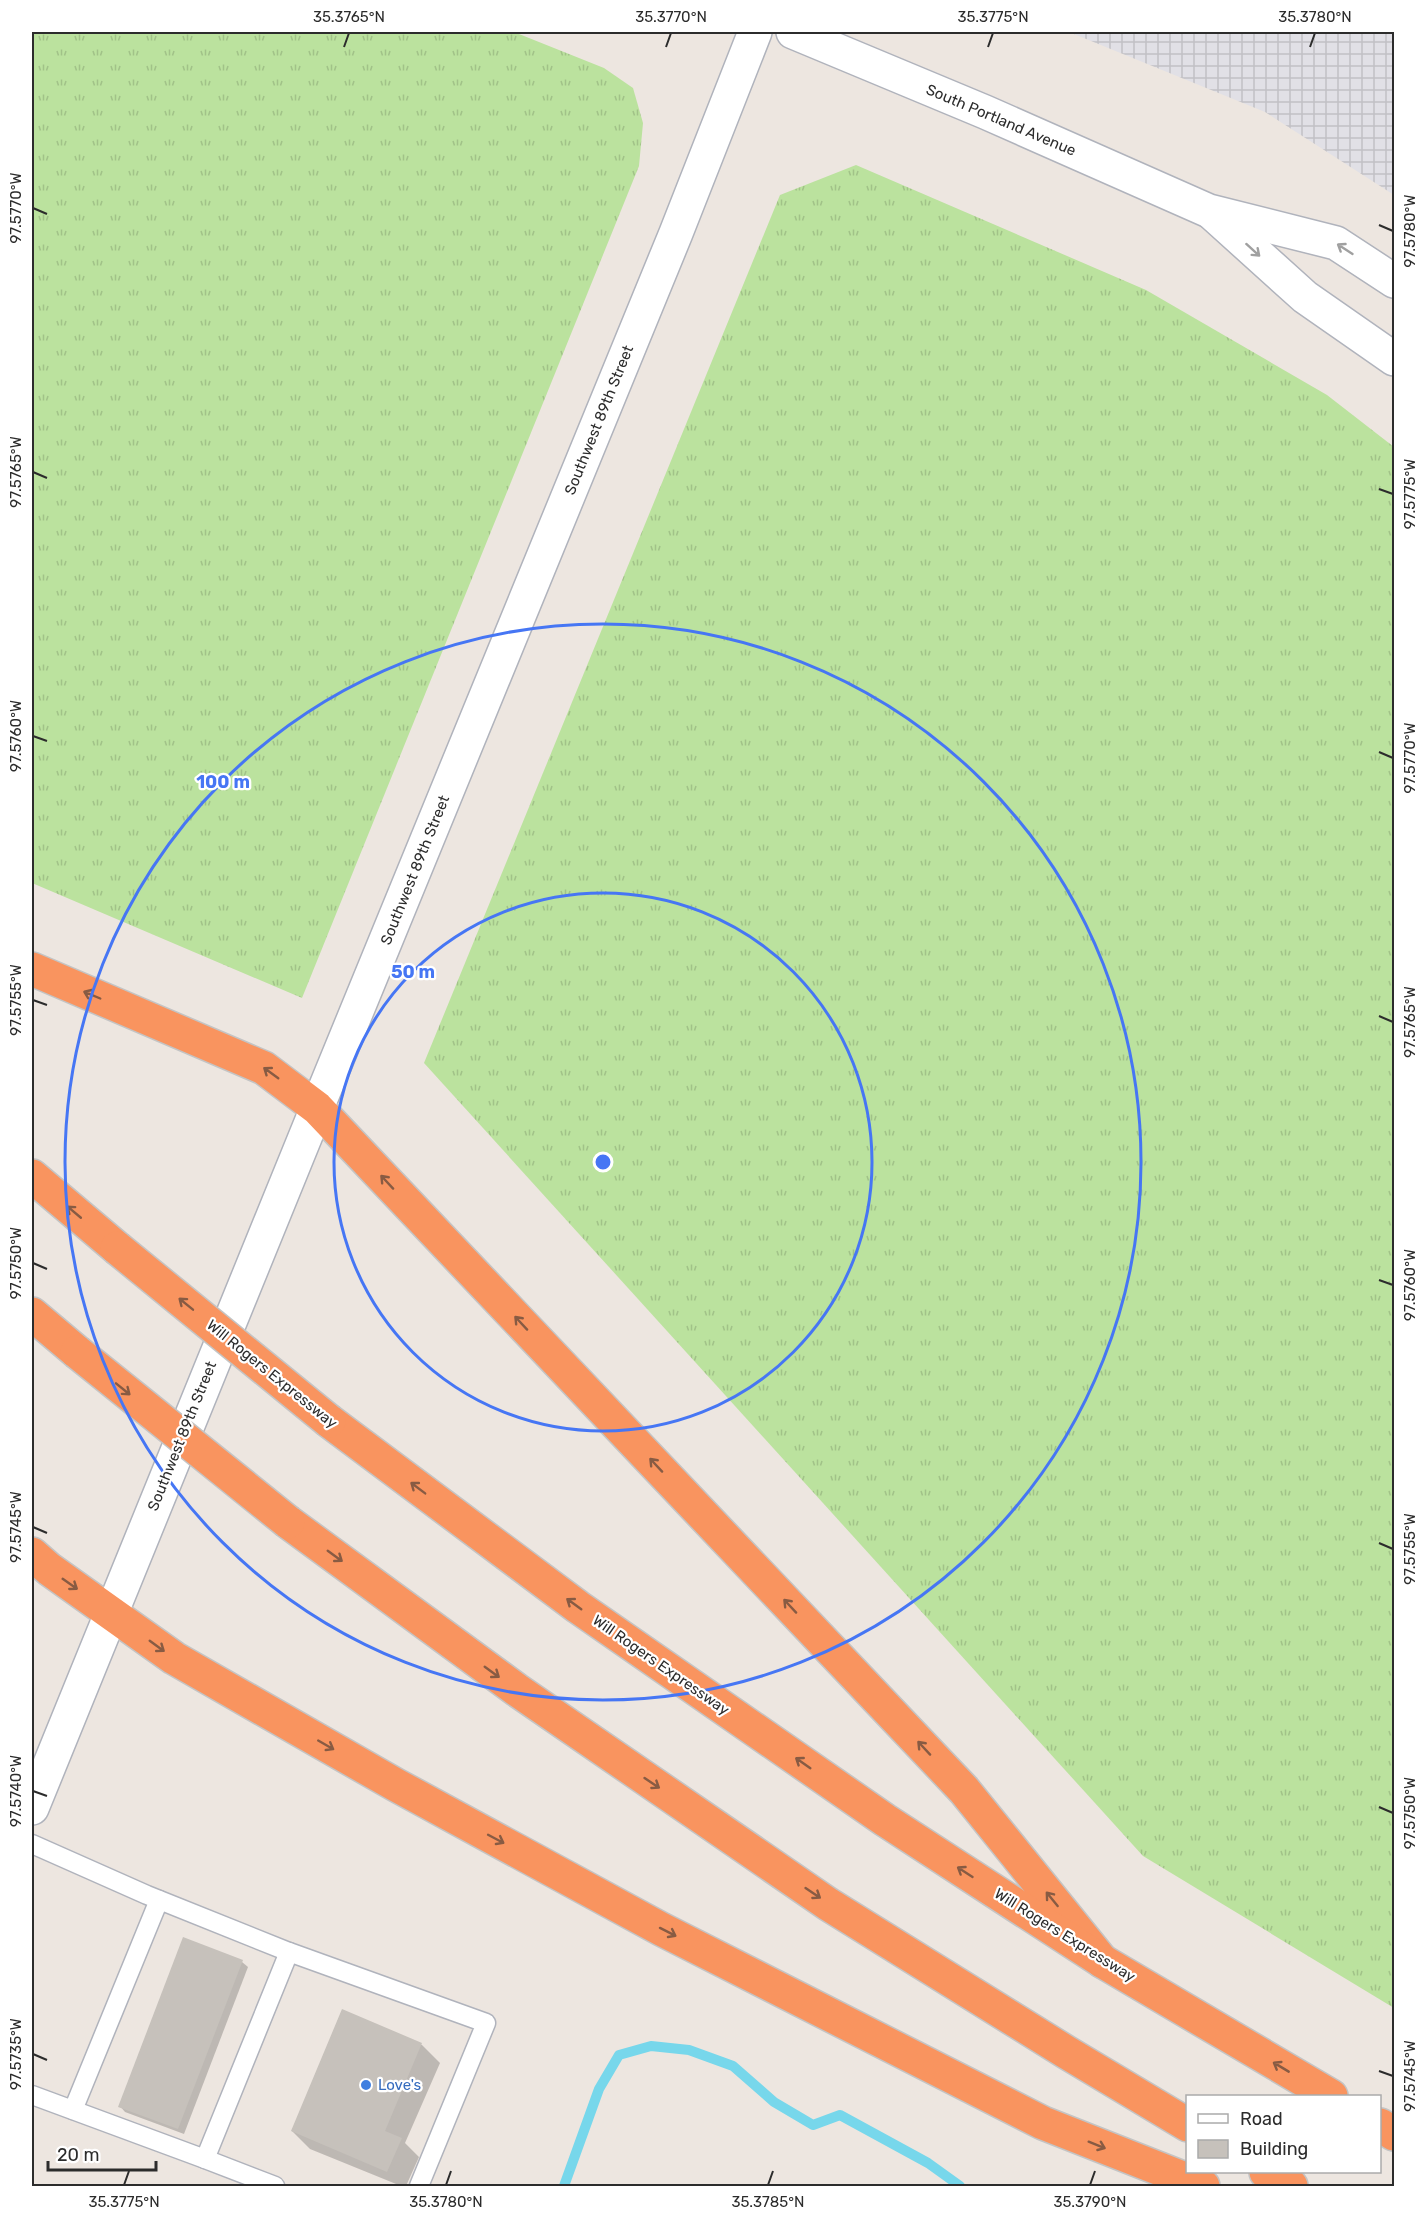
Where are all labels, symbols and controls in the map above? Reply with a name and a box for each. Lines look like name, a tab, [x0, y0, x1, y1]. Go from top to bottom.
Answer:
text: 35.3765°N	[313, 8, 385, 26]
text: 35.3770°N	[635, 8, 707, 26]
text: 35.3775°N	[957, 8, 1029, 26]
text: 35.3780°N	[1278, 8, 1352, 26]
street label: South Portland Avenue	[923, 80, 1079, 160]
text: 97.5770°W	[7, 172, 25, 244]
text: 97.5780°W	[1401, 195, 1419, 267]
one-way arrow	[1245, 243, 1260, 257]
one-way arrow	[1337, 243, 1354, 256]
street label: Southwest 89th Street	[561, 342, 637, 497]
text: 97.5765°W	[7, 436, 25, 508]
text: 97.5775°W	[1401, 459, 1419, 529]
text: 97.5760°W	[7, 700, 25, 772]
text: 97.5770°W	[1401, 722, 1419, 794]
text: 100 m	[196, 771, 250, 793]
street label: Southwest 89th Street	[377, 792, 453, 947]
text: 50 m	[391, 961, 435, 983]
text: 97.5755°W	[7, 964, 25, 1036]
text: 97.5765°W	[1401, 986, 1419, 1058]
one-way arrow	[84, 989, 102, 1000]
one-way arrow	[263, 1067, 279, 1079]
centre of rings	[593, 1152, 613, 1172]
one-way arrow	[380, 1174, 394, 1189]
one-way arrow	[67, 1205, 82, 1219]
text: 97.5750°W	[7, 1227, 25, 1299]
text: 97.5760°W	[1401, 1249, 1419, 1321]
one-way arrow	[178, 1298, 194, 1311]
street label: Will Rogers Expressway	[203, 1316, 341, 1432]
one-way arrow	[514, 1316, 529, 1331]
street label: Southwest 89th Street	[144, 1358, 220, 1513]
one-way arrow	[115, 1382, 130, 1396]
one-way arrow	[648, 1457, 663, 1472]
one-way arrow	[410, 1481, 426, 1494]
text: 97.5745°W	[7, 1491, 25, 1563]
text: 97.5755°W	[1401, 1513, 1419, 1585]
one-way arrow	[326, 1550, 342, 1563]
one-way arrow	[61, 1578, 78, 1590]
one-way arrow	[566, 1598, 582, 1611]
one-way arrow	[782, 1599, 797, 1614]
street label: Will Rogers Expressway	[589, 1611, 733, 1719]
one-way arrow	[149, 1640, 165, 1653]
one-way arrow	[483, 1666, 499, 1678]
one-way arrow	[317, 1739, 334, 1751]
one-way arrow	[916, 1740, 931, 1755]
text: 97.5740°W	[7, 1755, 25, 1827]
one-way arrow	[796, 1757, 812, 1769]
one-way arrow	[643, 1777, 660, 1789]
text: 97.5750°W	[1401, 1777, 1419, 1849]
one-way arrow	[487, 1834, 505, 1845]
one-way arrow	[957, 1866, 974, 1878]
street label: Will Rogers Expressway	[991, 1884, 1139, 1986]
one-way arrow	[804, 1887, 820, 1899]
one-way arrow	[1046, 1891, 1059, 1907]
one-way arrow	[659, 1926, 676, 1938]
text: 97.5735°W	[7, 2018, 25, 2090]
text: 97.5745°W	[1401, 2040, 1419, 2112]
one-way arrow	[1273, 2060, 1290, 2072]
place label: Love's	[378, 2076, 422, 2094]
marker: Love's	[359, 2078, 373, 2092]
legend	[1186, 2095, 1381, 2173]
text: Road	[1240, 2108, 1283, 2130]
scale bar	[48, 2134, 156, 2172]
text: Building	[1240, 2138, 1308, 2160]
one-way arrow	[1087, 2140, 1106, 2151]
text: 20 m	[57, 2144, 99, 2166]
text: 35.3775°N	[88, 2193, 160, 2211]
text: 35.3780°N	[409, 2193, 483, 2211]
text: 35.3785°N	[732, 2193, 804, 2211]
text: 35.3790°N	[1054, 2193, 1126, 2211]

